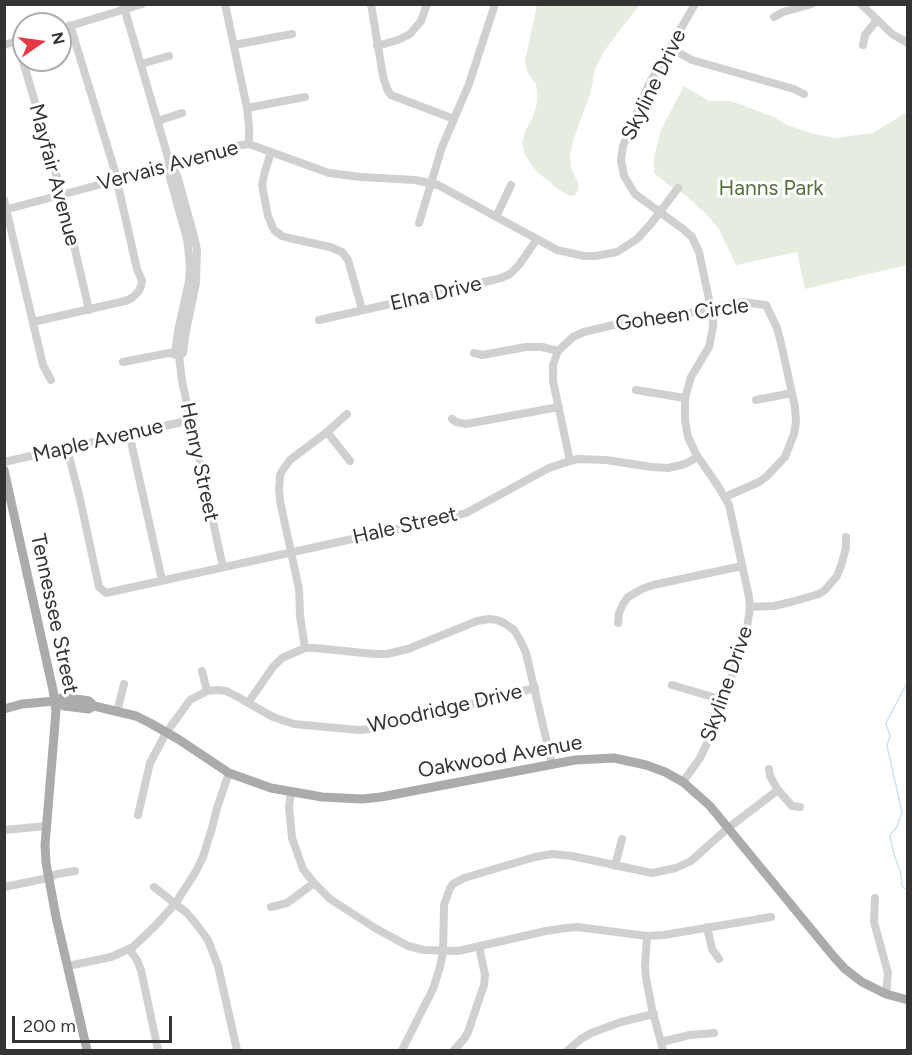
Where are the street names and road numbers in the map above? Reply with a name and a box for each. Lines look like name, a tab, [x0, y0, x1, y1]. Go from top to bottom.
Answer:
street label: Skyline Drive	[616, 25, 692, 145]
street label: Mayfair Avenue	[23, 101, 85, 249]
street label: Vervais Avenue	[95, 135, 241, 197]
street label: Elna Drive	[388, 271, 484, 317]
street label: Goheen Circle	[614, 293, 750, 337]
street label: Henry Street	[174, 400, 224, 524]
street label: Maple Avenue	[30, 414, 166, 468]
street label: Hale Street	[350, 502, 460, 550]
street label: Tennessee Street	[25, 532, 83, 696]
street label: Skyline Drive	[695, 623, 759, 745]
street label: Woodridge Drive	[365, 679, 525, 739]
street label: Oakwood Avenue	[416, 730, 584, 784]

